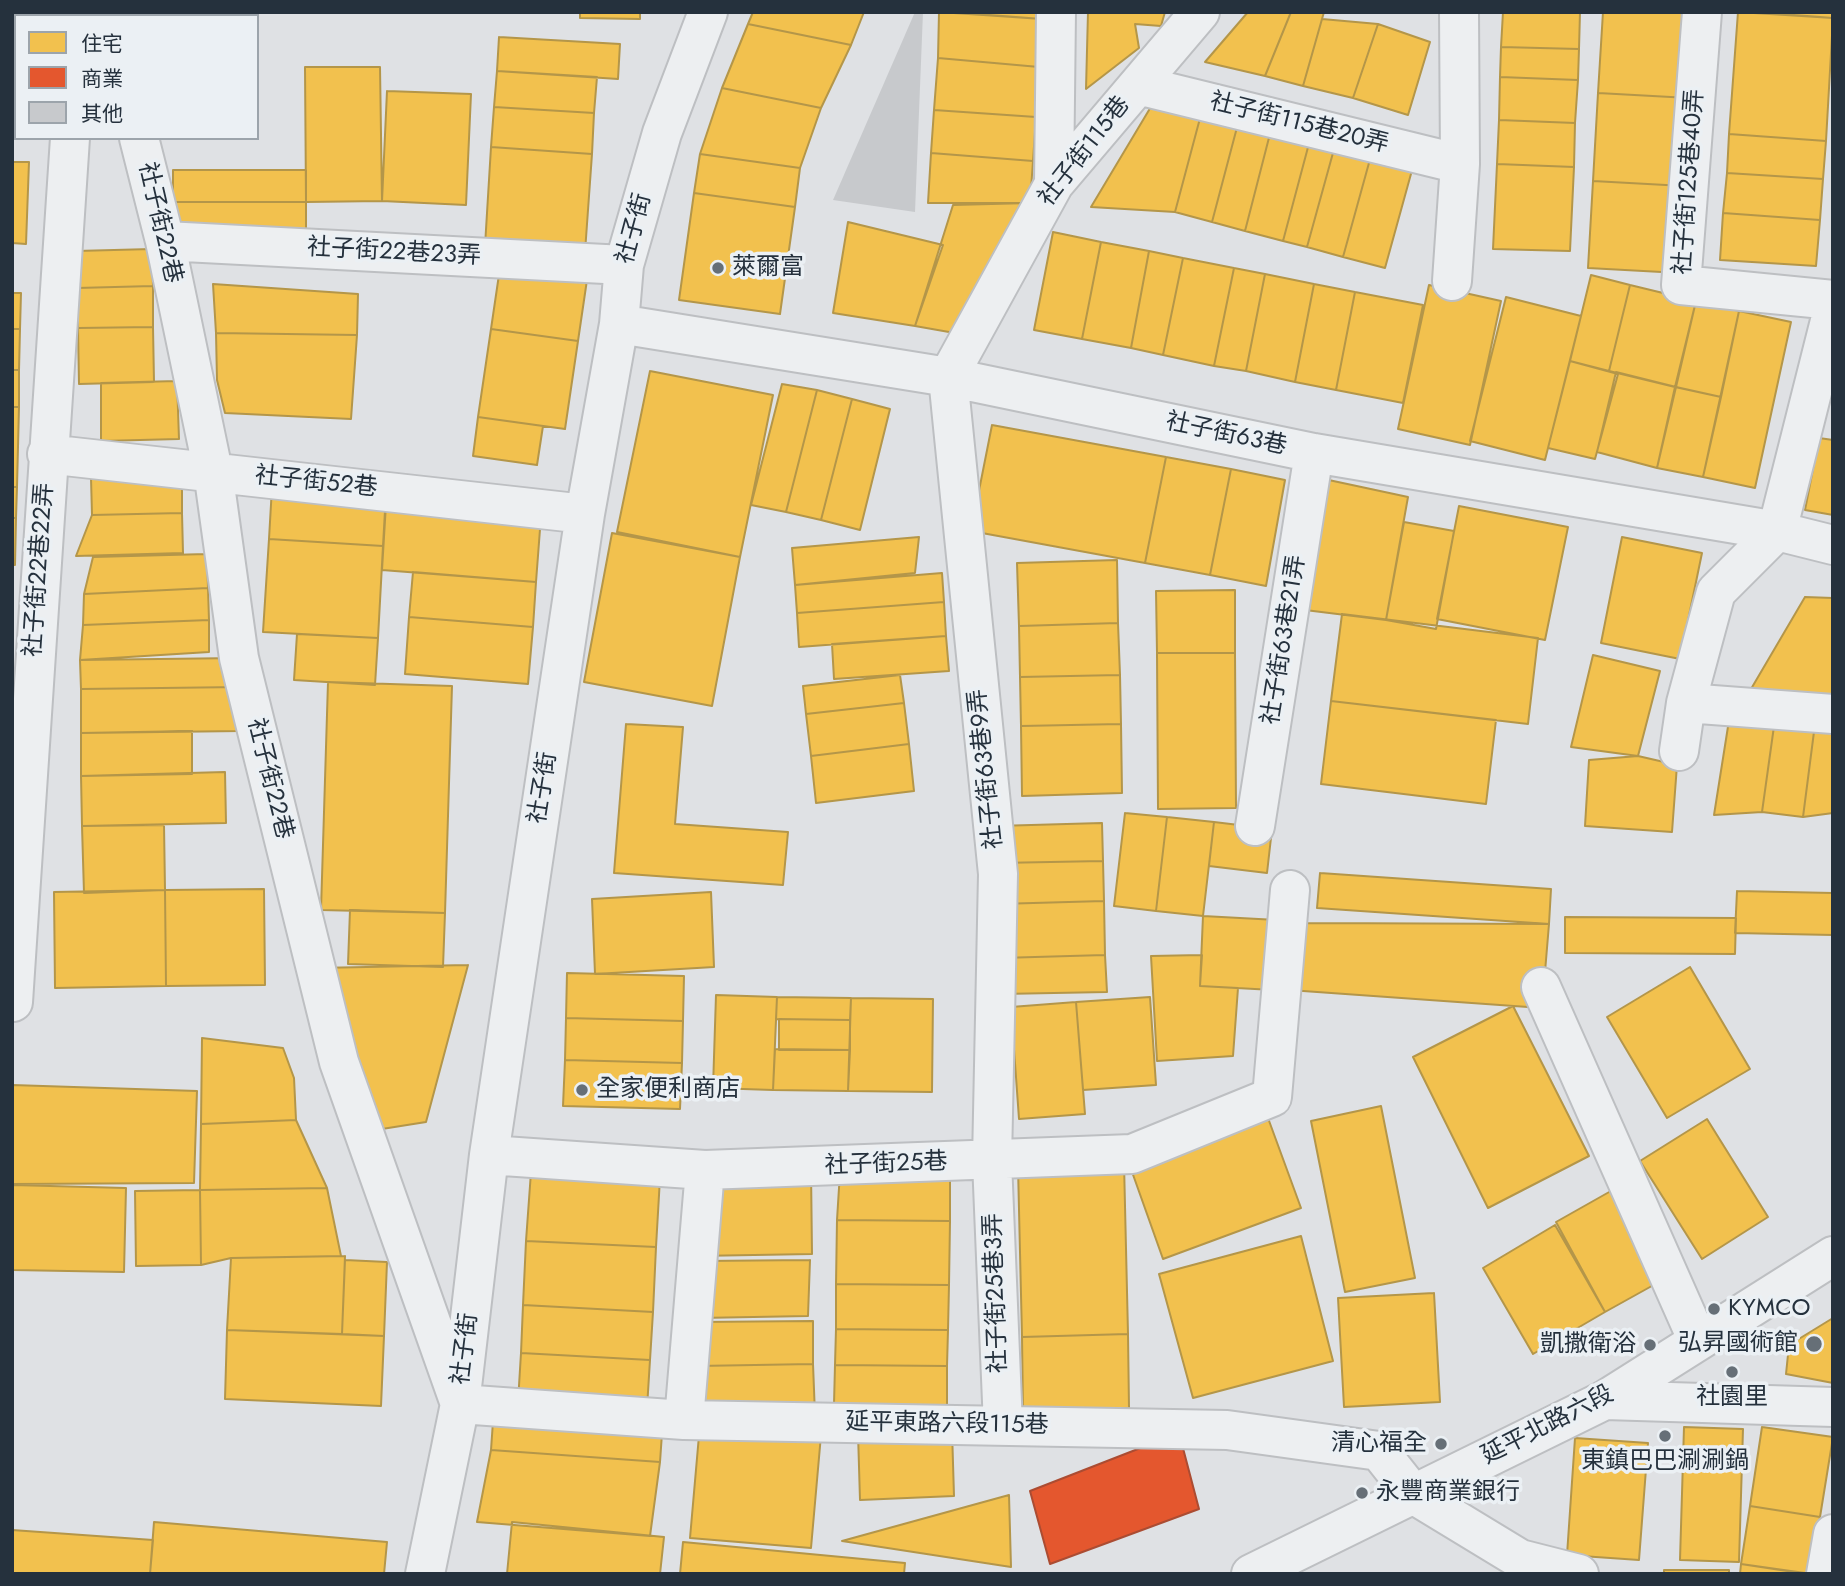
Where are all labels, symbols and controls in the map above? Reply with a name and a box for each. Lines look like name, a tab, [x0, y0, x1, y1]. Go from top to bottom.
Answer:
legend	[14, 14, 259, 140]
text: 住宅	[81, 29, 123, 59]
text: 商業	[81, 64, 123, 94]
street label: 社子街115巷20弄	[1207, 88, 1391, 160]
street label: 社子街125巷40弄	[1669, 88, 1711, 276]
street label: 社子街115巷	[1033, 91, 1137, 213]
text: 其他	[81, 99, 123, 129]
street label: 社子街22巷	[131, 160, 187, 286]
street label: 社子街	[612, 190, 658, 268]
street label: 社子街22巷23弄	[306, 234, 482, 272]
place label: 萊爾富	[732, 254, 804, 282]
marker: 萊爾富	[710, 260, 726, 276]
street label: 社子街63巷	[1163, 408, 1289, 462]
street label: 社子街52巷	[253, 462, 379, 504]
street label: 社子街22巷22弄	[20, 482, 60, 658]
street label: 社子街63巷21弄	[1257, 553, 1313, 727]
street label: 社子街63巷9弄	[964, 688, 1010, 850]
street label: 社子街22巷	[240, 716, 298, 842]
street label: 社子街	[524, 750, 564, 826]
place label: 全家便利商店	[596, 1076, 740, 1104]
marker: 全家便利商店	[574, 1082, 590, 1098]
street label: 社子街25巷	[824, 1148, 948, 1182]
street label: 社子街25巷3弄	[980, 1212, 1014, 1374]
place label: KYMCO	[1728, 1295, 1811, 1323]
marker: KYMCO	[1706, 1301, 1722, 1317]
street label: 社子街	[447, 1312, 485, 1386]
place label: 弘昇國術館	[1678, 1330, 1798, 1358]
place label: 凱撒衛浴	[1540, 1331, 1636, 1359]
marker: 弘昇國術館	[1804, 1334, 1824, 1354]
marker: 凱撒衛浴	[1642, 1337, 1658, 1353]
marker: 社園里	[1724, 1364, 1740, 1380]
street label: 延平北路六段	[1477, 1380, 1619, 1472]
place label: 社園里	[1696, 1384, 1768, 1412]
street label: 延平東路六段115巷	[845, 1409, 1049, 1441]
marker: 東鎮巴巴涮涮鍋	[1657, 1428, 1673, 1444]
place label: 清心福全	[1331, 1430, 1427, 1458]
marker: 清心福全	[1433, 1436, 1449, 1452]
place label: 東鎮巴巴涮涮鍋	[1581, 1448, 1749, 1476]
place label: 永豐商業銀行	[1376, 1479, 1520, 1507]
marker: 永豐商業銀行	[1354, 1485, 1370, 1501]

